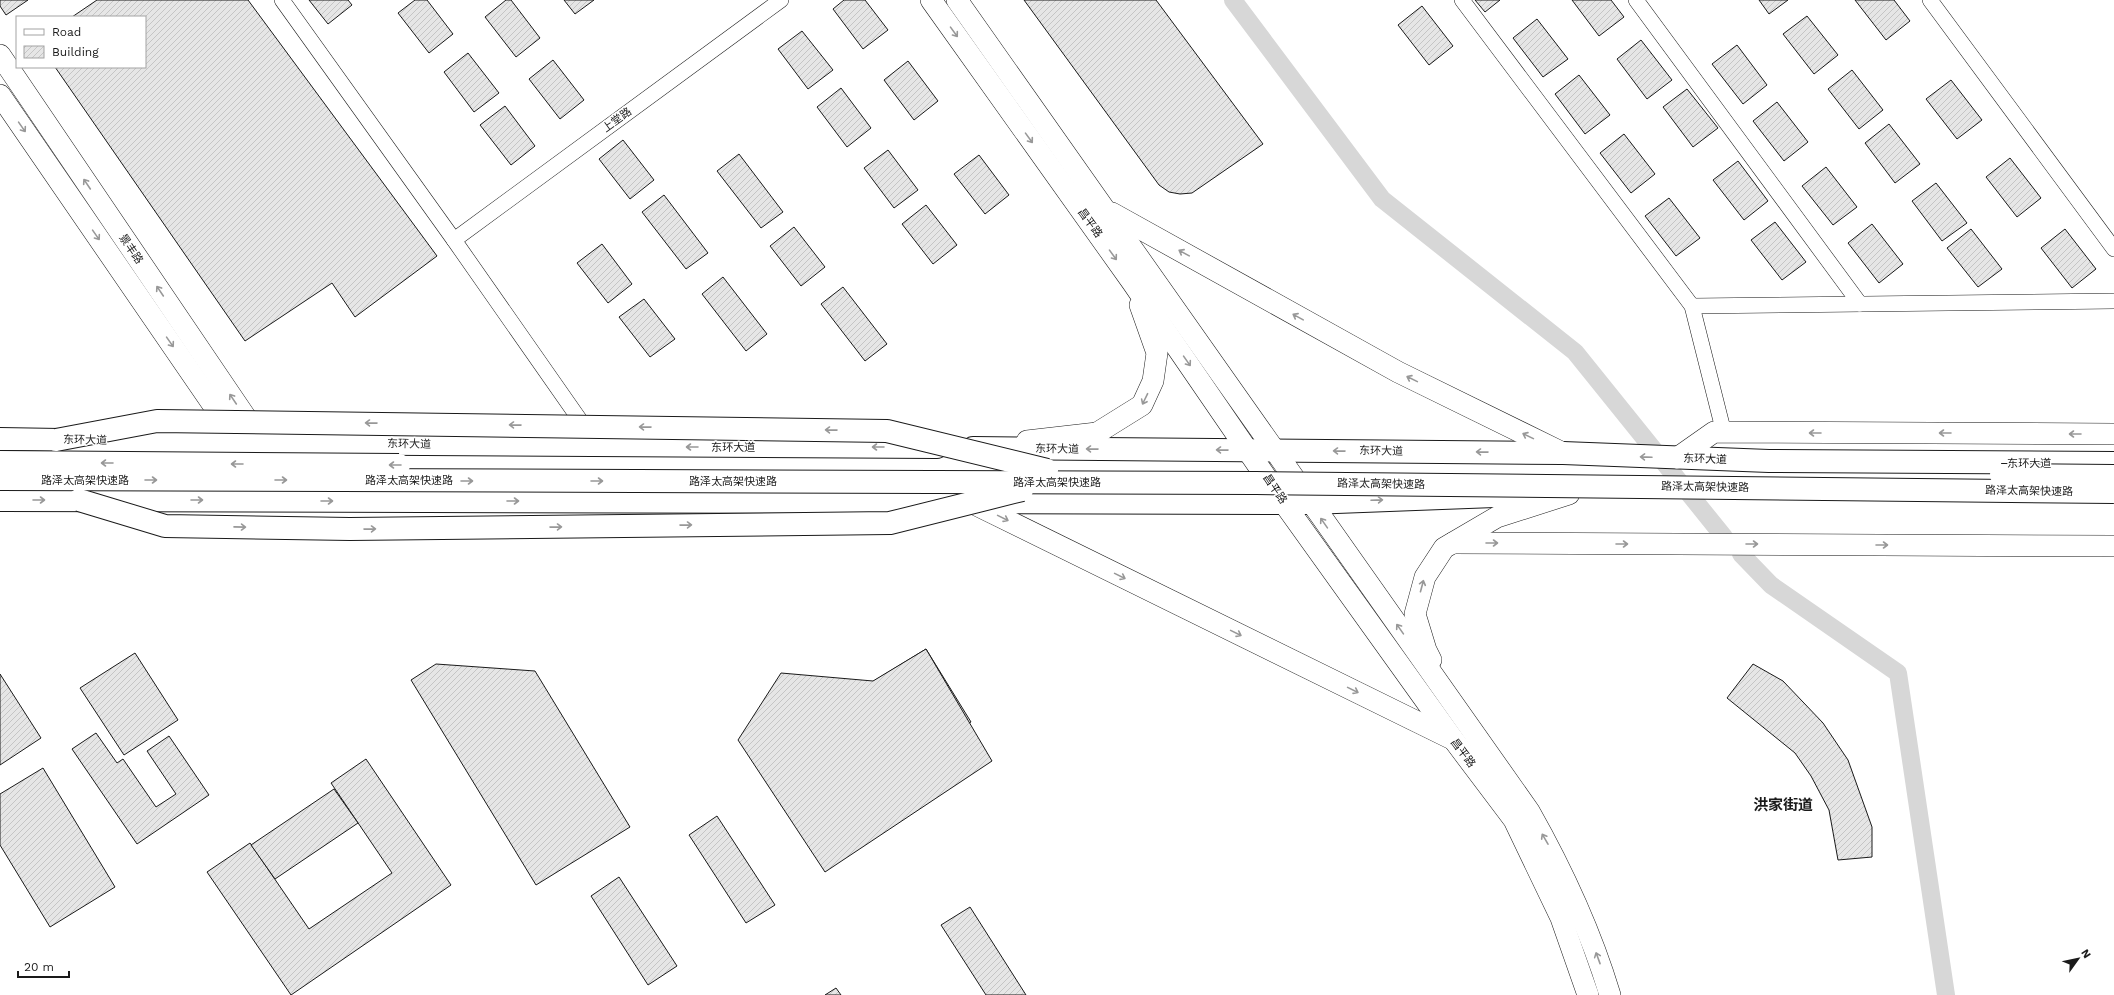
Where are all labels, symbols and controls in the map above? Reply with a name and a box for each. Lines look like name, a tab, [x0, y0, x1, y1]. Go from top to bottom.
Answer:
legend	[16, 16, 146, 68]
text: Road	[52, 25, 81, 39]
one-way arrow	[950, 26, 958, 37]
text: Building	[52, 45, 99, 59]
street label: 上堂路	[600, 105, 634, 135]
one-way arrow	[18, 122, 26, 133]
one-way arrow	[1025, 132, 1033, 143]
one-way arrow	[83, 178, 91, 189]
street label: 昌平路	[1075, 206, 1105, 240]
one-way arrow	[92, 229, 100, 240]
street label: 景丰路	[116, 232, 146, 266]
one-way arrow	[1109, 249, 1117, 260]
one-way arrow	[1178, 249, 1190, 256]
one-way arrow	[156, 286, 164, 297]
one-way arrow	[1292, 312, 1304, 320]
one-way arrow	[166, 336, 174, 347]
one-way arrow	[1183, 356, 1191, 367]
one-way arrow	[1406, 375, 1418, 382]
one-way arrow	[1141, 392, 1148, 404]
one-way arrow	[229, 394, 237, 405]
one-way arrow	[365, 419, 378, 427]
one-way arrow	[509, 421, 522, 429]
one-way arrow	[639, 423, 652, 431]
one-way arrow	[825, 426, 838, 434]
one-way arrow	[1809, 429, 1822, 437]
one-way arrow	[1939, 429, 1952, 437]
one-way arrow	[2069, 430, 2082, 438]
one-way arrow	[1523, 432, 1535, 439]
street label: 东环大道	[63, 433, 107, 447]
street label: 东环大道	[387, 437, 431, 451]
street label: 东环大道	[711, 441, 755, 454]
street label: 东环大道	[1035, 442, 1079, 456]
one-way arrow	[686, 443, 699, 451]
one-way arrow	[872, 443, 885, 451]
street label: 东环大道	[1359, 444, 1403, 458]
one-way arrow	[1086, 445, 1099, 453]
one-way arrow	[1216, 446, 1229, 454]
one-way arrow	[1333, 447, 1346, 455]
one-way arrow	[1476, 449, 1489, 456]
street label: 东环大道	[1683, 452, 1727, 466]
one-way arrow	[1640, 453, 1653, 460]
street label: 东环大道	[2007, 457, 2051, 470]
one-way arrow	[101, 459, 114, 467]
one-way arrow	[231, 460, 244, 468]
one-way arrow	[389, 461, 402, 469]
street label: 昌平路	[1260, 472, 1290, 506]
street label: 路泽太高架快速路	[41, 474, 129, 487]
street label: 路泽太高架快速路	[365, 474, 453, 487]
street label: 路泽太高架快速路	[689, 475, 777, 488]
one-way arrow	[144, 476, 157, 484]
one-way arrow	[274, 476, 287, 484]
street label: 路泽太高架快速路	[1013, 476, 1101, 489]
one-way arrow	[460, 477, 473, 485]
one-way arrow	[590, 477, 603, 485]
street label: 路泽太高架快速路	[1337, 477, 1425, 491]
street label: 路泽太高架快速路	[1661, 480, 1749, 494]
street label: 路泽太高架快速路	[1985, 484, 2073, 498]
one-way arrow	[32, 496, 45, 504]
one-way arrow	[190, 496, 203, 504]
one-way arrow	[320, 497, 333, 505]
one-way arrow	[506, 497, 519, 505]
one-way arrow	[1370, 497, 1383, 504]
one-way arrow	[997, 515, 1009, 523]
one-way arrow	[1320, 518, 1328, 529]
one-way arrow	[679, 521, 692, 529]
one-way arrow	[233, 523, 246, 531]
one-way arrow	[549, 523, 562, 531]
one-way arrow	[363, 525, 376, 533]
one-way arrow	[1485, 539, 1498, 547]
one-way arrow	[1615, 540, 1628, 548]
one-way arrow	[1745, 540, 1758, 548]
one-way arrow	[1875, 541, 1888, 549]
one-way arrow	[1113, 573, 1125, 580]
one-way arrow	[1419, 579, 1426, 592]
one-way arrow	[1396, 624, 1404, 635]
one-way arrow	[1230, 630, 1242, 637]
one-way arrow	[1347, 687, 1359, 694]
street label: 昌平路	[1448, 736, 1478, 770]
district label: 洪家街道	[1753, 796, 1813, 814]
one-way arrow	[1541, 833, 1549, 845]
north arrow	[2058, 939, 2098, 979]
text: N	[2078, 947, 2094, 961]
one-way arrow	[1594, 951, 1601, 964]
scale bar	[18, 953, 69, 979]
text: 20 m	[24, 960, 54, 974]

